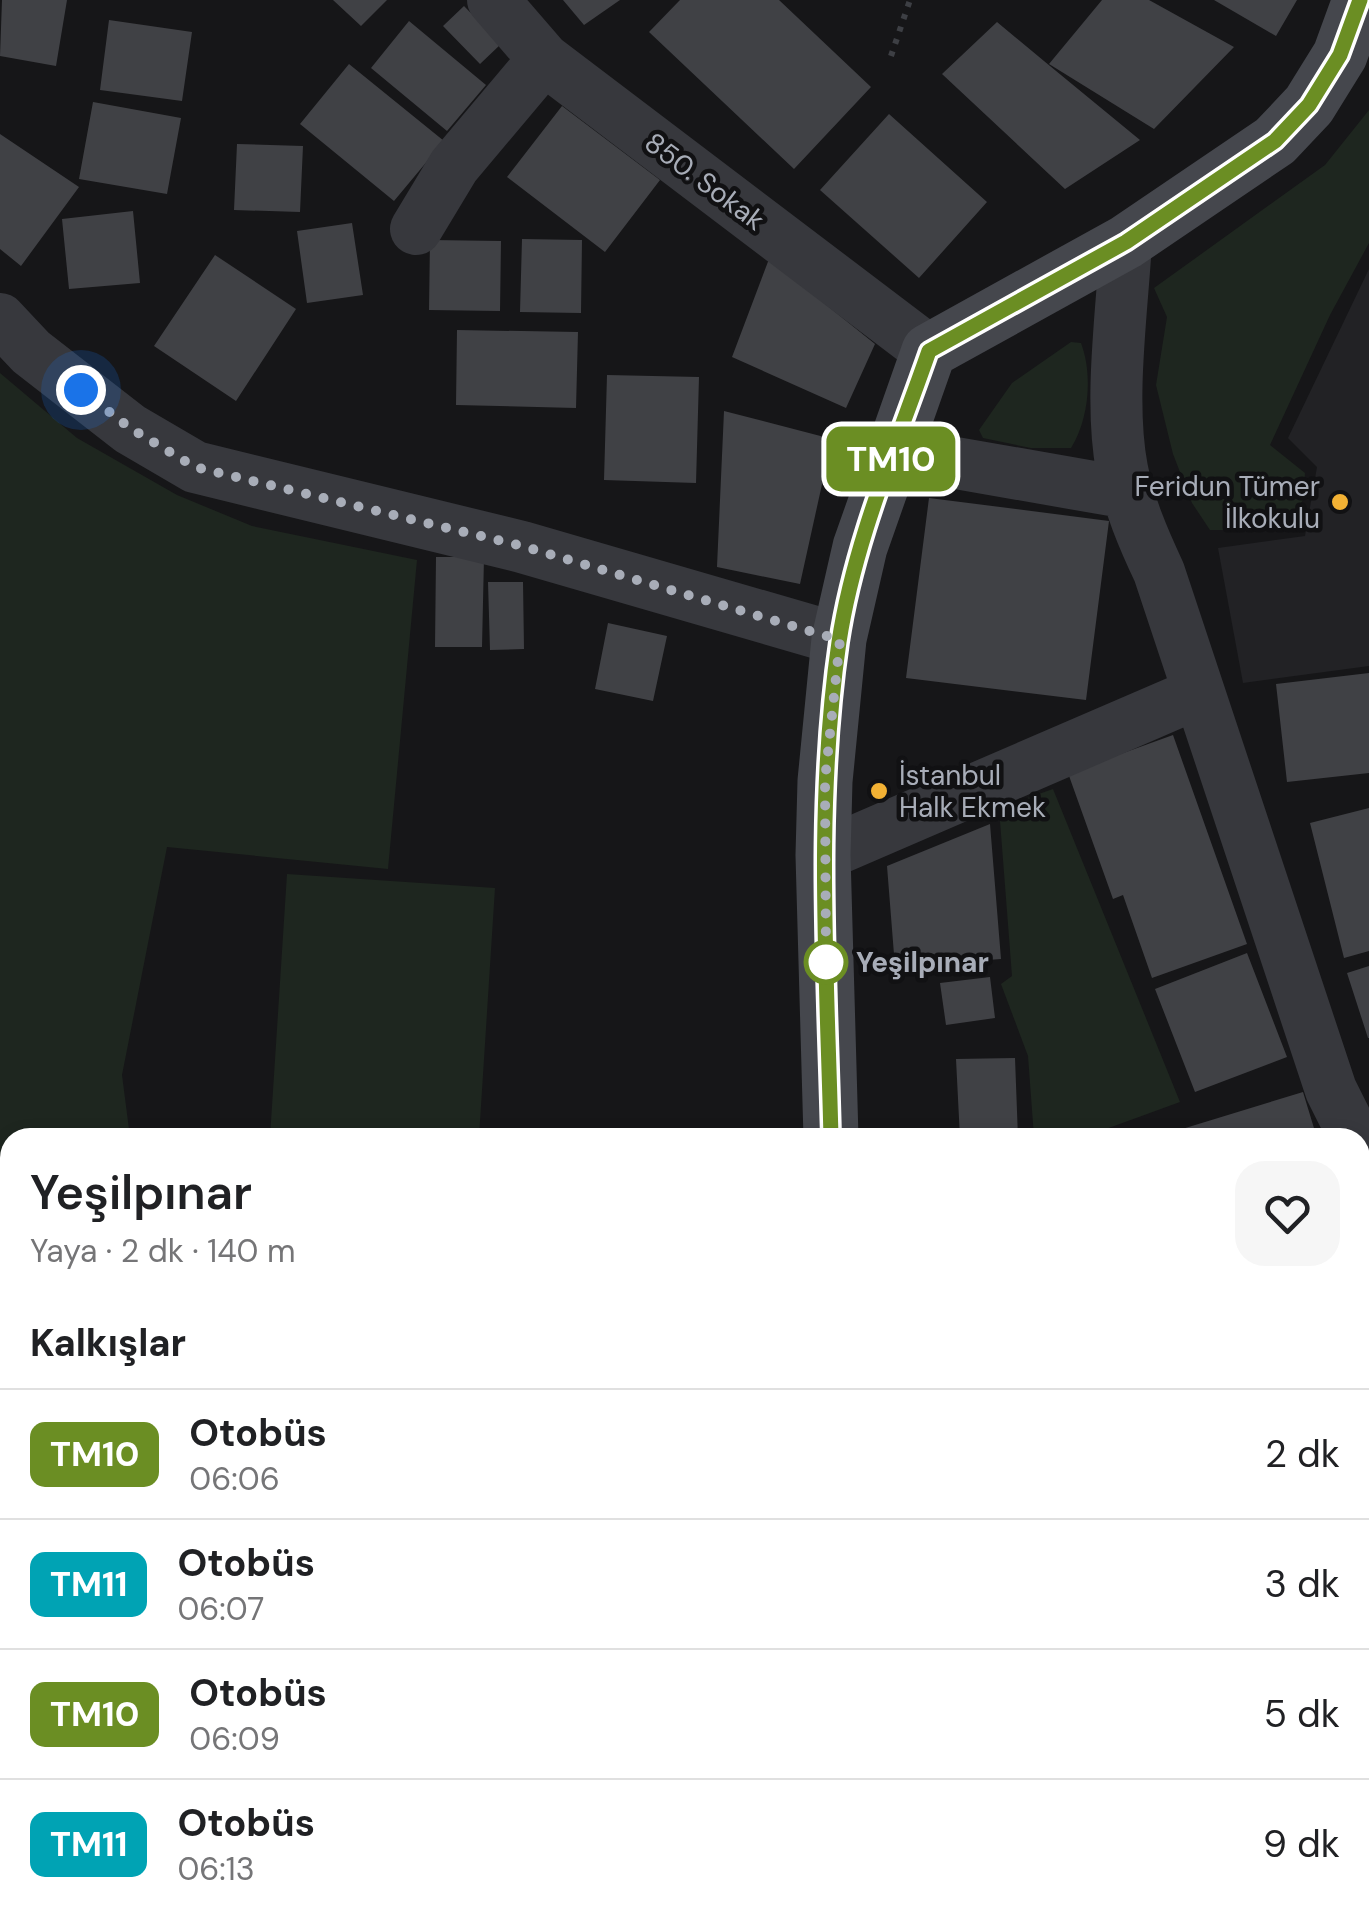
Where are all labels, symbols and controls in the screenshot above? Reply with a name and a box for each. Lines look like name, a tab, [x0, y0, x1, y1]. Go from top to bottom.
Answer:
street label: 850. Sokak	[637, 124, 772, 239]
your location	[56, 365, 106, 415]
line badge: TM10	[821, 426, 961, 492]
text: TM10	[846, 436, 936, 482]
place label: Feridun Tümer İlkokulu	[1134, 468, 1320, 537]
marker: Feridun Tümer İlkokulu	[1329, 491, 1351, 513]
place label: İstanbul Halk Ekmek	[899, 757, 1046, 826]
marker: İstanbul Halk Ekmek	[868, 780, 890, 802]
marker: Yeşilpınar	[805, 941, 847, 983]
place label: Yeşilpınar	[856, 944, 989, 981]
text: Yeşilpınar	[30, 1161, 252, 1224]
button: heart	[1235, 1161, 1340, 1266]
text: Yaya · 2 dk · 140 m	[30, 1230, 296, 1272]
text: Kalkışlar	[30, 1318, 186, 1368]
text: Otobüs	[189, 1408, 327, 1458]
text: 2 dk	[1265, 1429, 1340, 1479]
text: TM10	[50, 1431, 139, 1477]
text: 06:06	[189, 1458, 280, 1500]
text: Otobüs	[177, 1538, 315, 1588]
text: 3 dk	[1264, 1559, 1340, 1609]
text: TM11	[50, 1561, 127, 1607]
text: 06:07	[177, 1588, 264, 1630]
text: Otobüs	[189, 1668, 327, 1718]
text: 5 dk	[1264, 1689, 1340, 1739]
text: TM10	[50, 1691, 139, 1737]
text: 06:09	[189, 1718, 280, 1760]
text: Otobüs	[177, 1798, 315, 1848]
text: 9 dk	[1263, 1819, 1340, 1869]
text: TM11	[50, 1821, 127, 1867]
text: 06:13	[177, 1848, 255, 1890]

